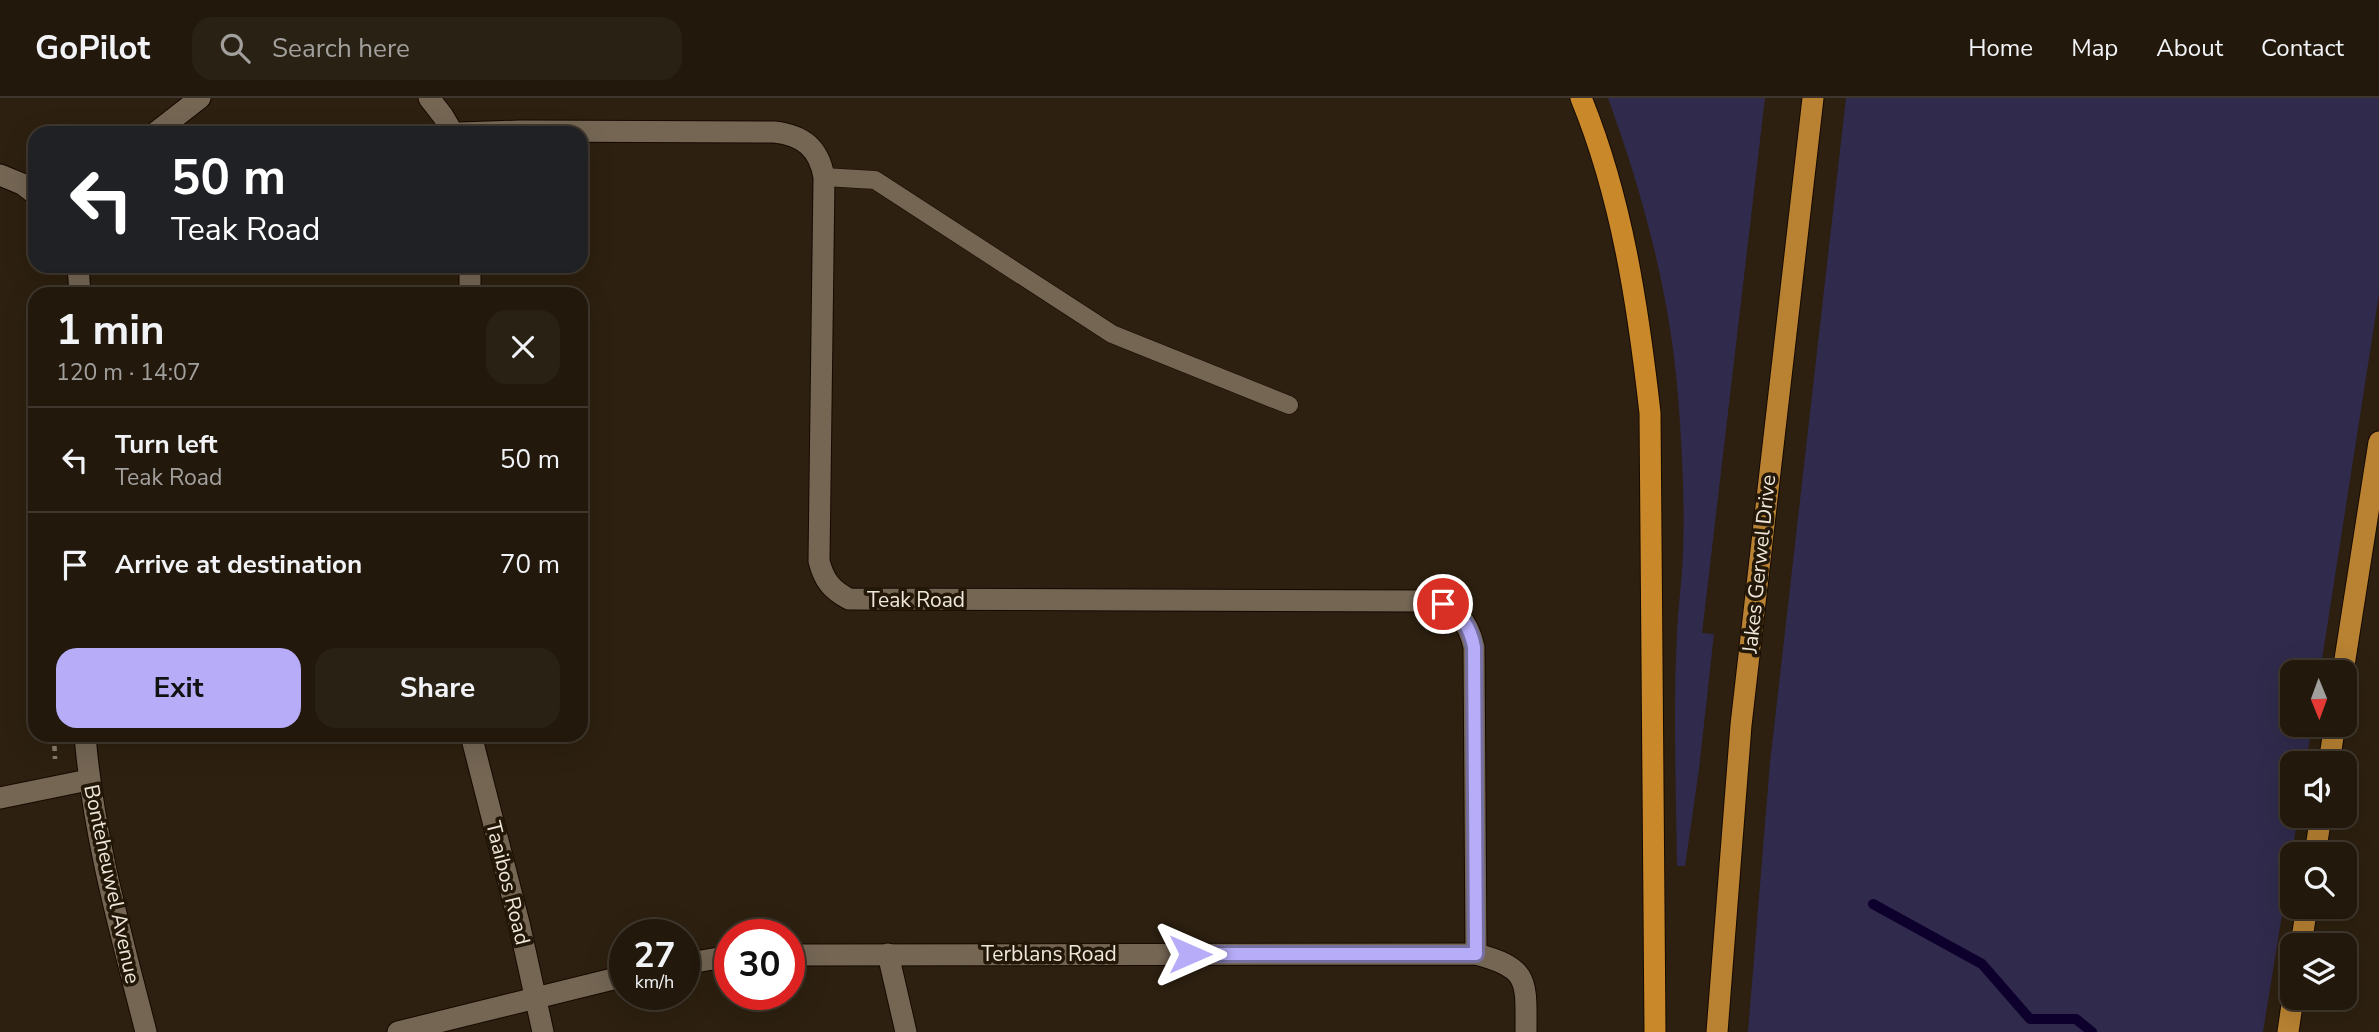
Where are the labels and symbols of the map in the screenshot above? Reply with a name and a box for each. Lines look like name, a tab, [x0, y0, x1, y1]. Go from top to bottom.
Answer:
street label: Jakes Gerwel Drive	[1736, 473, 1782, 656]
pin	[1413, 574, 1473, 634]
street label: Teak Road	[867, 586, 965, 614]
north arrow	[2280, 660, 2357, 737]
street label: Bonteheuwel Avenue	[77, 782, 147, 986]
street label: Taaibos Road	[479, 818, 537, 948]
position arrow	[1153, 917, 1227, 991]
speed limit sign: 30	[714, 919, 805, 1010]
street label: Terblans Road	[981, 940, 1117, 968]

